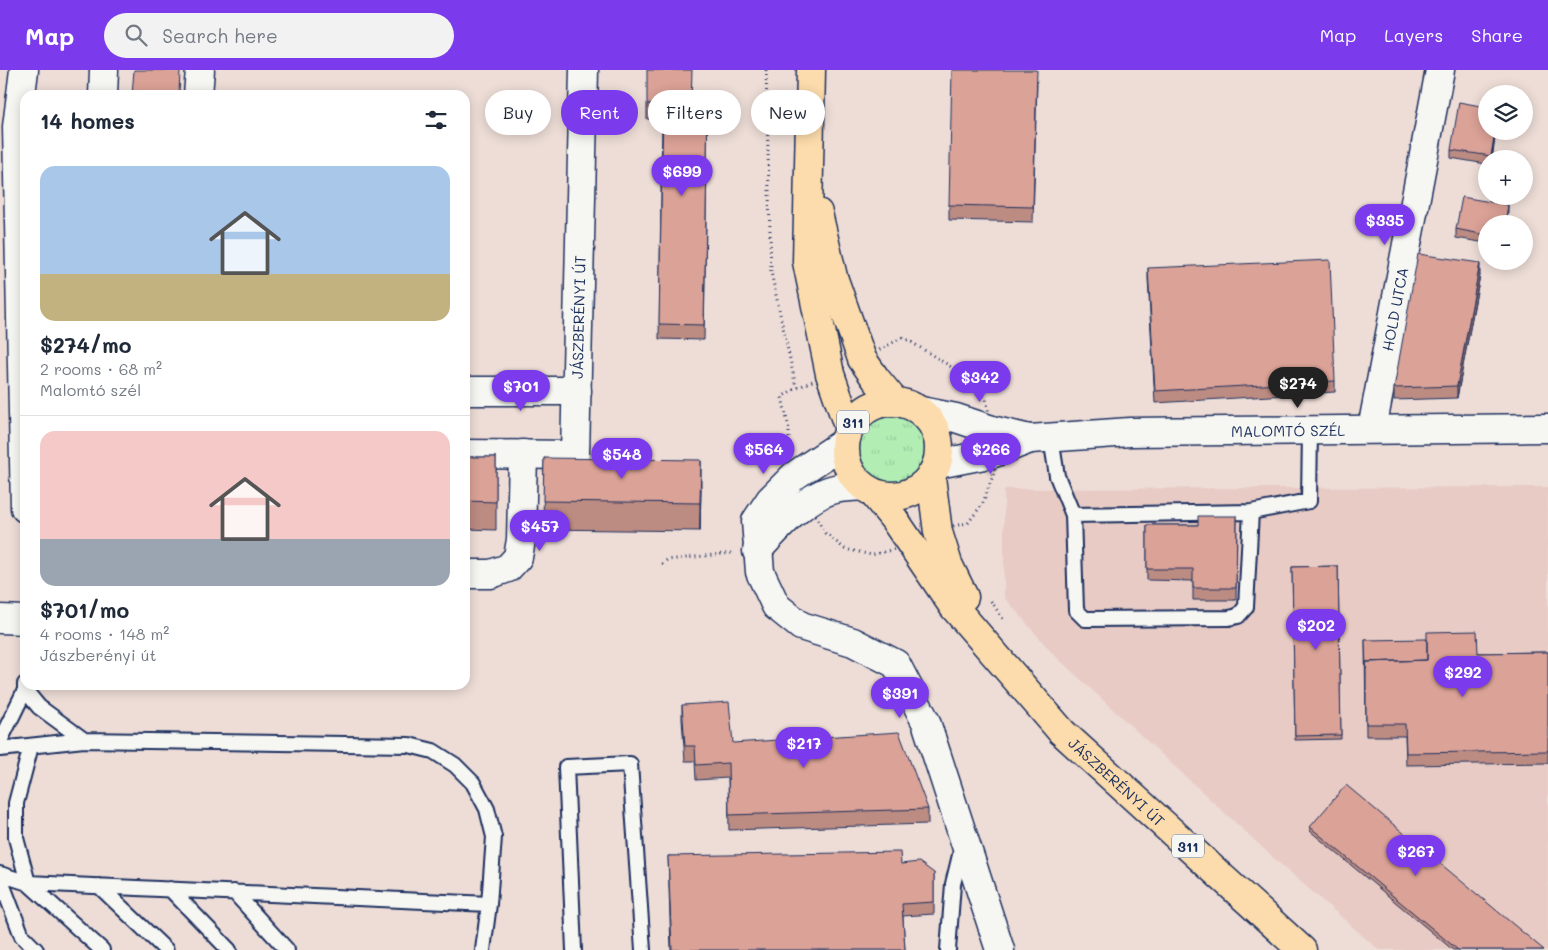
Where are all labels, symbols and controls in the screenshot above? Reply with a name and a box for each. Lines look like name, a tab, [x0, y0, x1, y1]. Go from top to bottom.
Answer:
search box	[104, 13, 454, 58]
text: Map	[25, 20, 74, 51]
icon: search	[122, 21, 150, 49]
text: Search here	[162, 23, 278, 48]
text: Map	[1320, 23, 1356, 47]
text: Layers	[1384, 23, 1443, 47]
text: Share	[1471, 23, 1523, 47]
map controls	[1478, 85, 1533, 270]
button: layers	[1478, 85, 1533, 140]
chip: Buy	[485, 90, 551, 135]
chip: Rent	[561, 90, 638, 135]
chip: Filters	[648, 90, 741, 135]
chip: New	[751, 90, 825, 135]
icon: filters	[422, 106, 450, 134]
text: 14 homes	[40, 107, 135, 134]
button: +	[1478, 150, 1533, 205]
pin: $699	[652, 154, 712, 197]
text: $699	[663, 160, 701, 181]
icon: home	[200, 198, 290, 288]
pin: $335	[1355, 204, 1415, 246]
text: $335	[1366, 209, 1404, 230]
button: −	[1478, 215, 1533, 270]
street label: JÁSZBERÉNYI ÚT	[567, 255, 590, 379]
street label: HOLD UTCA	[1377, 265, 1412, 353]
text: $274/mo	[40, 331, 131, 358]
text: 2 rooms · 68 m²	[40, 358, 162, 379]
pin: $342	[950, 360, 1010, 403]
text: $342	[961, 366, 999, 387]
pin: $274	[1268, 366, 1328, 409]
pin: $701	[491, 370, 551, 412]
text: $274	[1279, 372, 1317, 393]
text: $701	[503, 375, 539, 396]
text: Malomtó szél	[40, 379, 141, 400]
road number: 311	[837, 411, 869, 434]
street label: MALOMTÓ SZÉL	[1231, 420, 1345, 441]
pin: $564	[734, 432, 794, 475]
pin: $266	[961, 432, 1021, 475]
pin: $548	[592, 438, 652, 480]
text: $564	[744, 438, 784, 459]
text: $266	[972, 438, 1010, 459]
text: $548	[602, 443, 642, 464]
icon: home	[200, 464, 290, 554]
pin: $457	[510, 510, 570, 552]
text: $457	[521, 515, 559, 536]
text: $701/mo	[40, 596, 129, 623]
pin: $202	[1286, 608, 1346, 651]
text: $202	[1297, 614, 1335, 635]
text: 4 rooms · 148 m²	[40, 623, 169, 644]
text: Jászberényi út	[40, 644, 156, 665]
pin: $292	[1433, 656, 1493, 698]
text: $292	[1444, 661, 1482, 682]
pin: $391	[870, 676, 930, 719]
text: $391	[882, 682, 918, 703]
pin: $217	[774, 726, 834, 769]
text: $217	[787, 732, 821, 753]
street label: JÁSZBERÉNYI ÚT	[1064, 733, 1169, 831]
road number: 311	[1172, 834, 1204, 858]
pin: $267	[1386, 834, 1446, 877]
text: $267	[1397, 840, 1435, 861]

